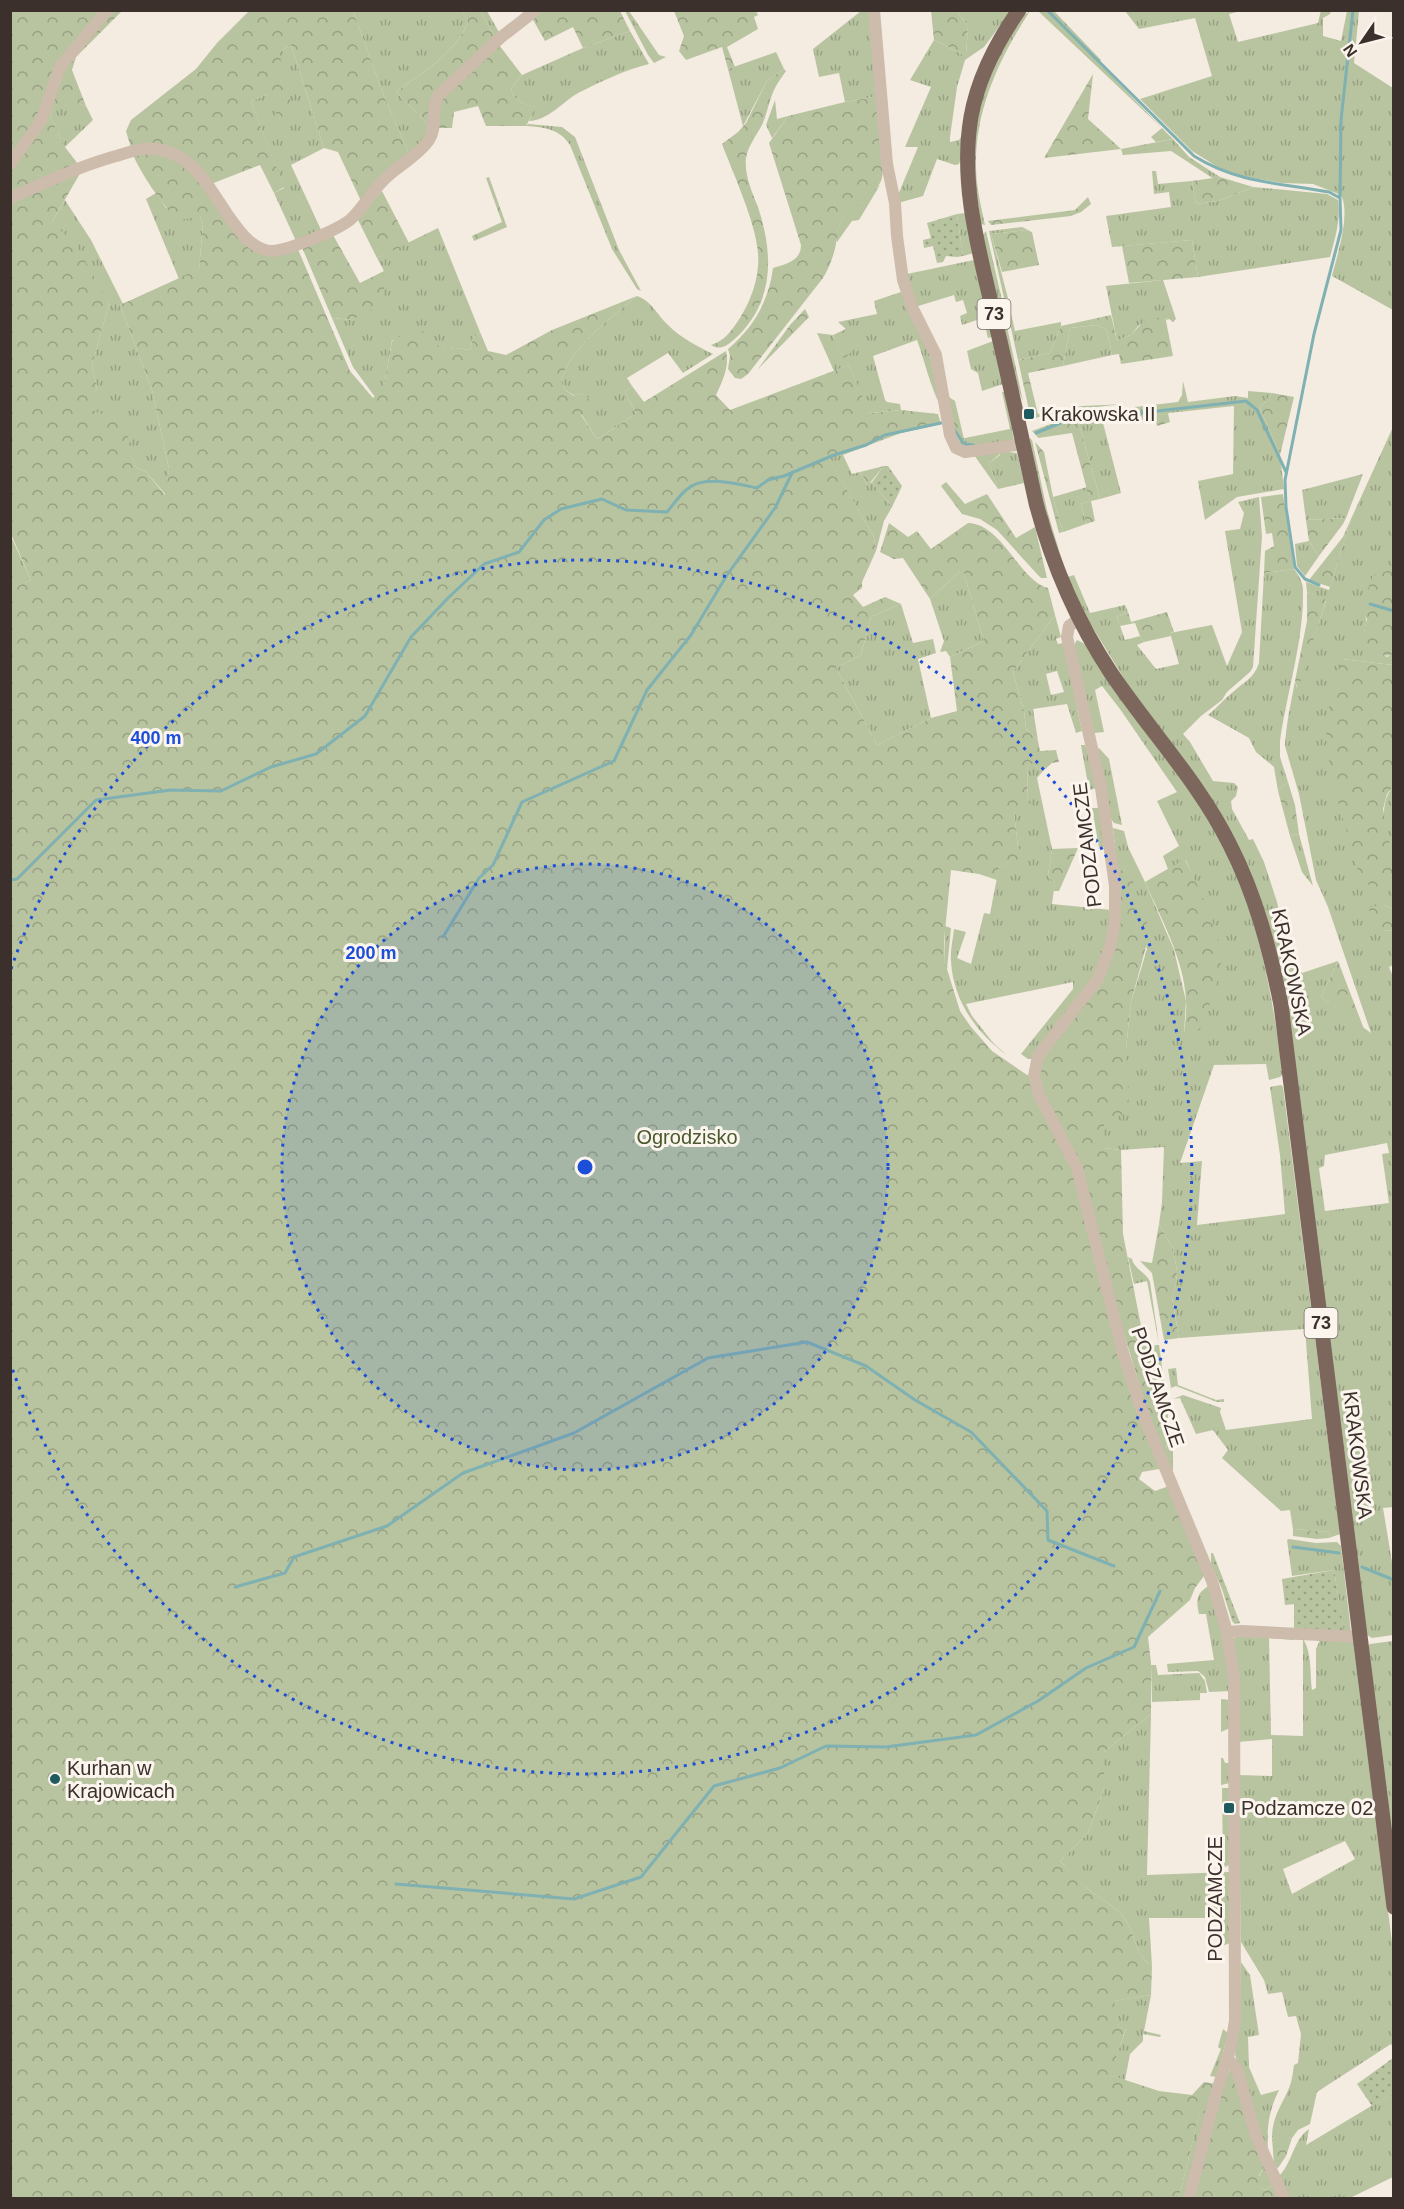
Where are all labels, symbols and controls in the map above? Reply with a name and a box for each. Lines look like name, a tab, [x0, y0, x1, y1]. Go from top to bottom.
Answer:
north arrow	[1332, 12, 1392, 72]
text: N	[1340, 41, 1360, 60]
road number: 73	[978, 299, 1010, 329]
place label: Krakowska II	[1041, 403, 1155, 425]
marker: Krakowska II	[1022, 407, 1036, 421]
text: 400 m	[130, 728, 182, 748]
street label: PODZAMCZE	[1068, 781, 1106, 909]
street label: KRAKOWSKA	[1268, 907, 1316, 1038]
text: 200 m	[345, 943, 397, 963]
park label: Ogrodzisko	[636, 1126, 738, 1148]
centre of rings	[575, 1157, 595, 1177]
road number: 73	[1304, 1308, 1338, 1338]
street label: PODZAMCZE	[1127, 1324, 1189, 1450]
street label: KRAKOWSKA	[1339, 1390, 1377, 1521]
place label: Kurhan w Krajowicach	[67, 1757, 175, 1802]
marker: Kurhan w Krajowicach	[48, 1772, 62, 1786]
place label: Podzamcze 02	[1241, 1797, 1373, 1819]
marker: Podzamcze 02	[1222, 1801, 1236, 1815]
street label: PODZAMCZE	[1204, 1836, 1226, 1962]

